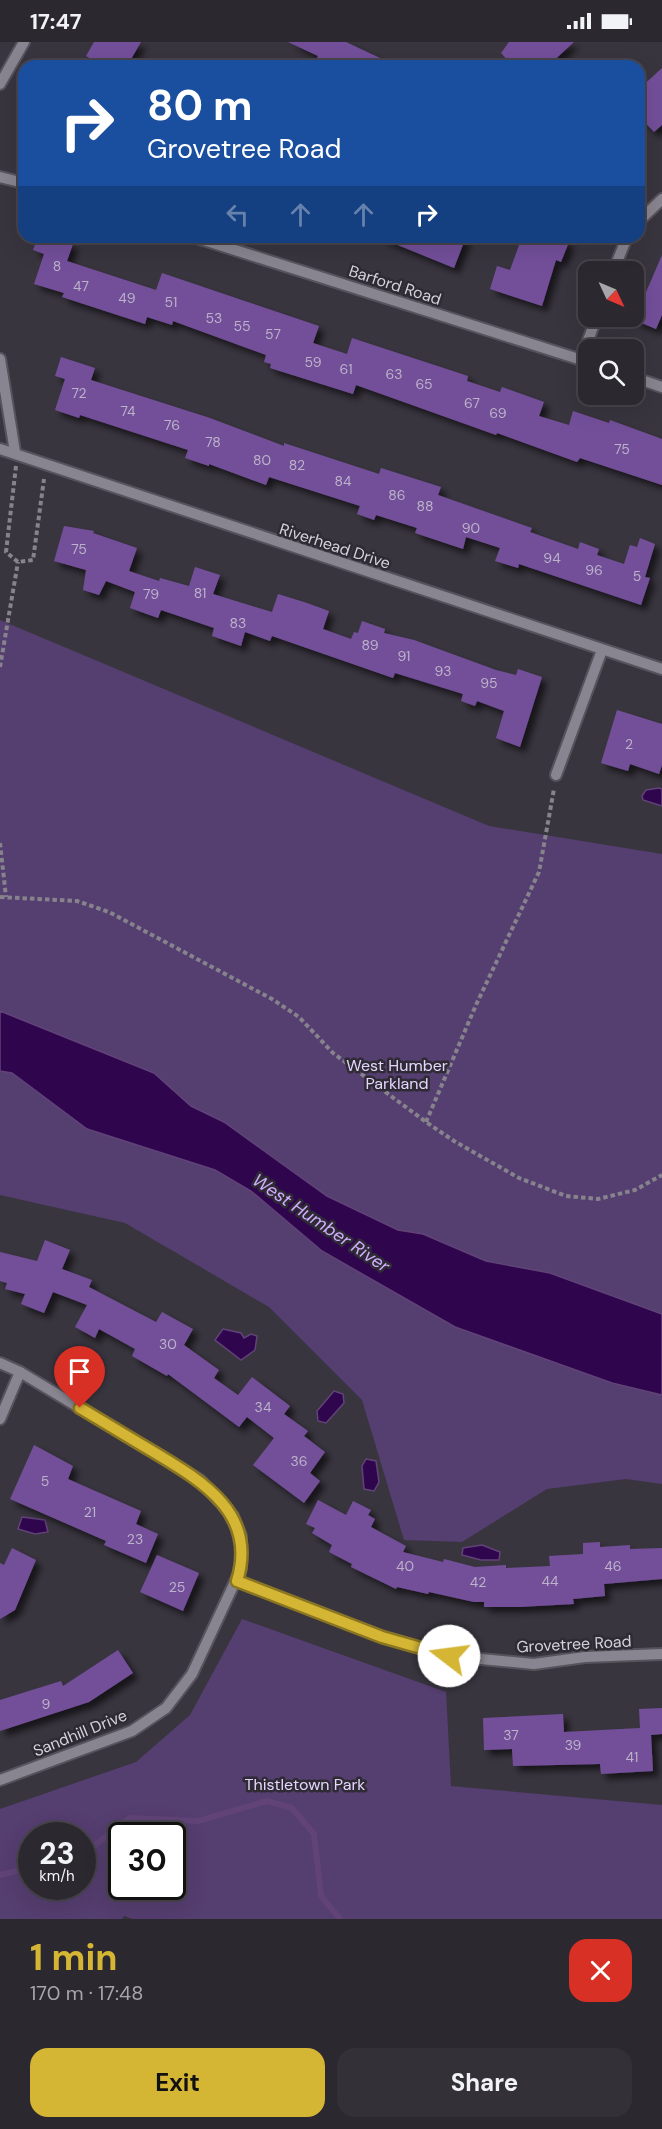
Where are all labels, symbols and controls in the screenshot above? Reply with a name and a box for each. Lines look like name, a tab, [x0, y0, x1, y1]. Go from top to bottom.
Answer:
text: 17:47	[30, 7, 82, 36]
text: 80 m	[147, 78, 253, 133]
icon: right	[48, 84, 126, 162]
text: Grovetree Road	[147, 131, 341, 166]
icon: left	[221, 198, 254, 231]
icon: ahead	[284, 198, 317, 231]
icon: ahead	[347, 198, 380, 231]
icon: right	[410, 198, 443, 231]
house number: 8	[53, 257, 61, 275]
street label: Barford Road	[346, 260, 444, 310]
north arrow	[578, 261, 644, 327]
map controls	[578, 261, 644, 405]
house number: 47	[73, 277, 89, 295]
house number: 49	[118, 289, 136, 307]
house number: 51	[165, 293, 177, 311]
house number: 53	[206, 309, 222, 327]
house number: 55	[233, 317, 251, 335]
house number: 57	[265, 325, 281, 343]
button: search	[578, 339, 644, 405]
house number: 59	[305, 353, 322, 371]
house number: 61	[339, 360, 353, 378]
house number: 63	[385, 365, 403, 383]
house number: 65	[415, 375, 433, 393]
house number: 72	[71, 384, 87, 402]
house number: 67	[464, 394, 480, 412]
house number: 74	[120, 402, 136, 420]
house number: 69	[489, 404, 507, 422]
house number: 76	[164, 416, 180, 434]
house number: 78	[205, 433, 221, 451]
house number: 75	[614, 440, 630, 458]
house number: 80	[253, 451, 271, 469]
house number: 82	[289, 456, 305, 474]
house number: 84	[334, 472, 352, 490]
house number: 86	[388, 486, 406, 504]
house number: 88	[416, 497, 434, 515]
street label: Riverhead Drive	[277, 518, 393, 574]
house number: 90	[462, 519, 480, 537]
house number: 75	[71, 540, 87, 558]
house number: 94	[543, 549, 561, 567]
house number: 96	[585, 561, 603, 579]
house number: 5	[633, 567, 641, 585]
house number: 81	[194, 584, 206, 602]
house number: 79	[143, 585, 159, 603]
house number: 83	[230, 614, 246, 632]
house number: 89	[362, 636, 379, 654]
house number: 91	[398, 647, 410, 665]
house number: 93	[435, 662, 451, 680]
house number: 95	[480, 674, 498, 692]
house number: 2	[625, 735, 633, 753]
park label: West Humber Parkland	[346, 1055, 448, 1094]
water label: West Humber River	[248, 1168, 395, 1279]
house number: 30	[159, 1335, 177, 1353]
pin	[54, 1346, 105, 1408]
icon: arrive	[63, 1355, 96, 1388]
house number: 34	[255, 1398, 272, 1416]
house number: 36	[290, 1452, 308, 1470]
house number: 5	[41, 1472, 49, 1490]
house number: 21	[84, 1503, 96, 1521]
house number: 23	[127, 1530, 143, 1548]
house number: 40	[396, 1557, 414, 1575]
house number: 46	[604, 1557, 622, 1575]
house number: 44	[542, 1572, 559, 1590]
house number: 42	[470, 1573, 486, 1591]
house number: 25	[169, 1578, 185, 1596]
position arrow	[417, 1624, 481, 1688]
street label: Grovetree Road	[516, 1630, 632, 1658]
house number: 9	[42, 1695, 51, 1713]
street label: Sandhill Drive	[30, 1705, 130, 1761]
house number: 37	[503, 1726, 519, 1744]
house number: 39	[565, 1736, 582, 1754]
house number: 41	[626, 1748, 638, 1766]
park label: Thistletown Park	[245, 1774, 365, 1795]
speed limit sign: 30	[108, 1822, 186, 1900]
text: 23	[39, 1834, 75, 1873]
text: km/h	[39, 1866, 75, 1886]
text: 1 min	[30, 1934, 118, 1981]
button: close	[569, 1939, 632, 2002]
text: 170 m · 17:48	[30, 1980, 143, 2006]
button: Exit	[30, 2048, 325, 2117]
button: Share	[337, 2048, 632, 2117]

